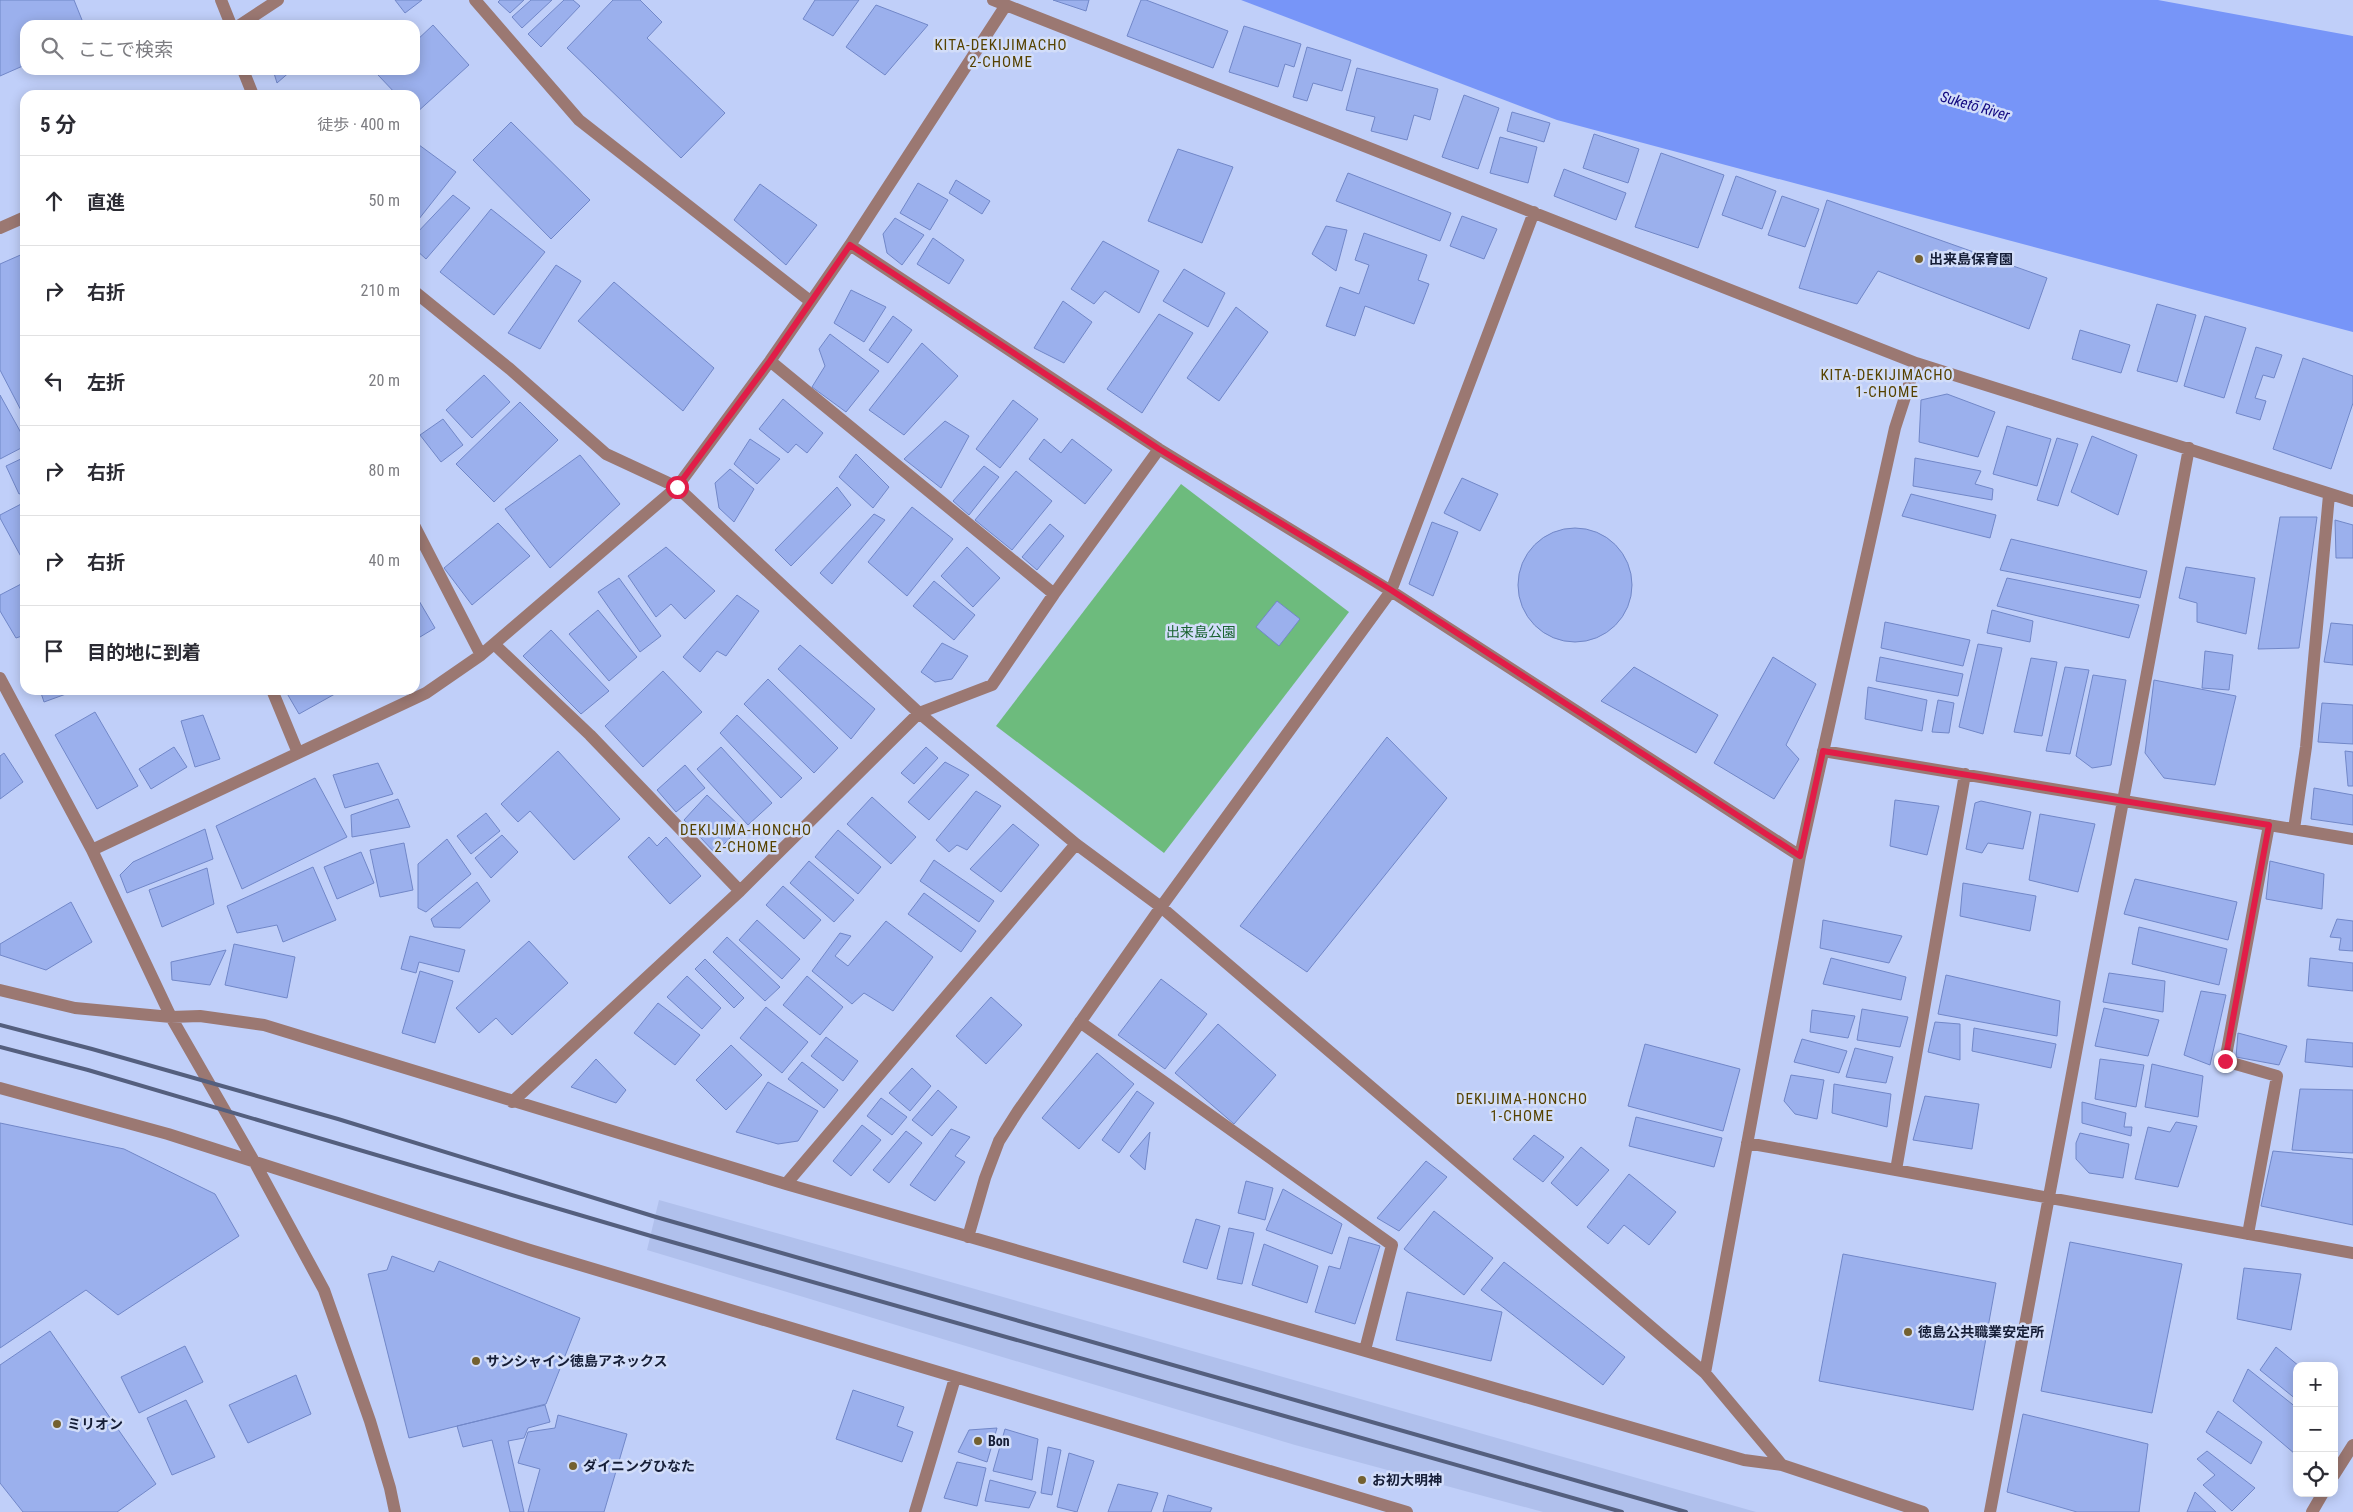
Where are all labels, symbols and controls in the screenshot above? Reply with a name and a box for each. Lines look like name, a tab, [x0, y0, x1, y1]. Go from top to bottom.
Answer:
search box	[20, 20, 420, 75]
icon: search	[38, 34, 66, 62]
district label: KITA-DEKIJIMACHO 2-CHOME	[934, 36, 1068, 71]
text: ここで検索	[78, 38, 173, 61]
water label: Suketō River	[1938, 88, 2012, 125]
text: 5 分	[40, 113, 76, 137]
text: 徒歩 · 400 m	[317, 115, 400, 134]
icon: ahead	[40, 187, 68, 215]
text: 直進	[87, 191, 125, 214]
text: 50 m	[368, 191, 400, 210]
place label: 出来島保育園	[1929, 251, 2013, 267]
marker: 出来島保育園	[1913, 253, 1925, 265]
icon: right	[40, 277, 68, 305]
text: 右折	[87, 281, 125, 304]
text: 210 m	[361, 281, 400, 300]
district label: KITA-DEKIJIMACHO 1-CHOME	[1820, 366, 1954, 401]
icon: left	[40, 367, 68, 395]
text: 左折	[87, 371, 125, 394]
text: 20 m	[368, 371, 400, 390]
icon: right	[40, 457, 68, 485]
text: 右折	[87, 461, 125, 484]
text: 80 m	[368, 461, 400, 480]
route start	[666, 476, 689, 499]
icon: right	[40, 547, 68, 575]
text: 右折	[87, 551, 125, 574]
text: 40 m	[368, 551, 400, 570]
park label: 出来島公園	[1166, 624, 1236, 640]
icon: arrive	[40, 637, 68, 665]
text: 目的地に到着	[87, 641, 201, 664]
district label: DEKIJIMA-HONCHO 2-CHOME	[680, 821, 812, 856]
route end	[2214, 1050, 2237, 1073]
district label: DEKIJIMA-HONCHO 1-CHOME	[1456, 1090, 1588, 1125]
place label: 徳島公共職業安定所	[1918, 1324, 2044, 1340]
marker: 徳島公共職業安定所	[1902, 1326, 1914, 1338]
place label: サンシャイン徳島アネックス	[486, 1353, 668, 1369]
marker: サンシャイン徳島アネックス	[470, 1355, 482, 1367]
map controls	[2293, 1362, 2338, 1497]
button: +	[2293, 1362, 2338, 1407]
button: −	[2293, 1407, 2338, 1452]
place label: ミリオン	[67, 1416, 123, 1432]
marker: ミリオン	[51, 1418, 63, 1430]
place label: Bon	[988, 1433, 1010, 1449]
marker: Bon	[972, 1435, 984, 1447]
button: locate	[2293, 1452, 2338, 1497]
place label: ダイニングひなた	[583, 1458, 695, 1474]
marker: ダイニングひなた	[567, 1460, 579, 1472]
place label: お初大明神	[1372, 1472, 1442, 1488]
marker: お初大明神	[1356, 1474, 1368, 1486]

